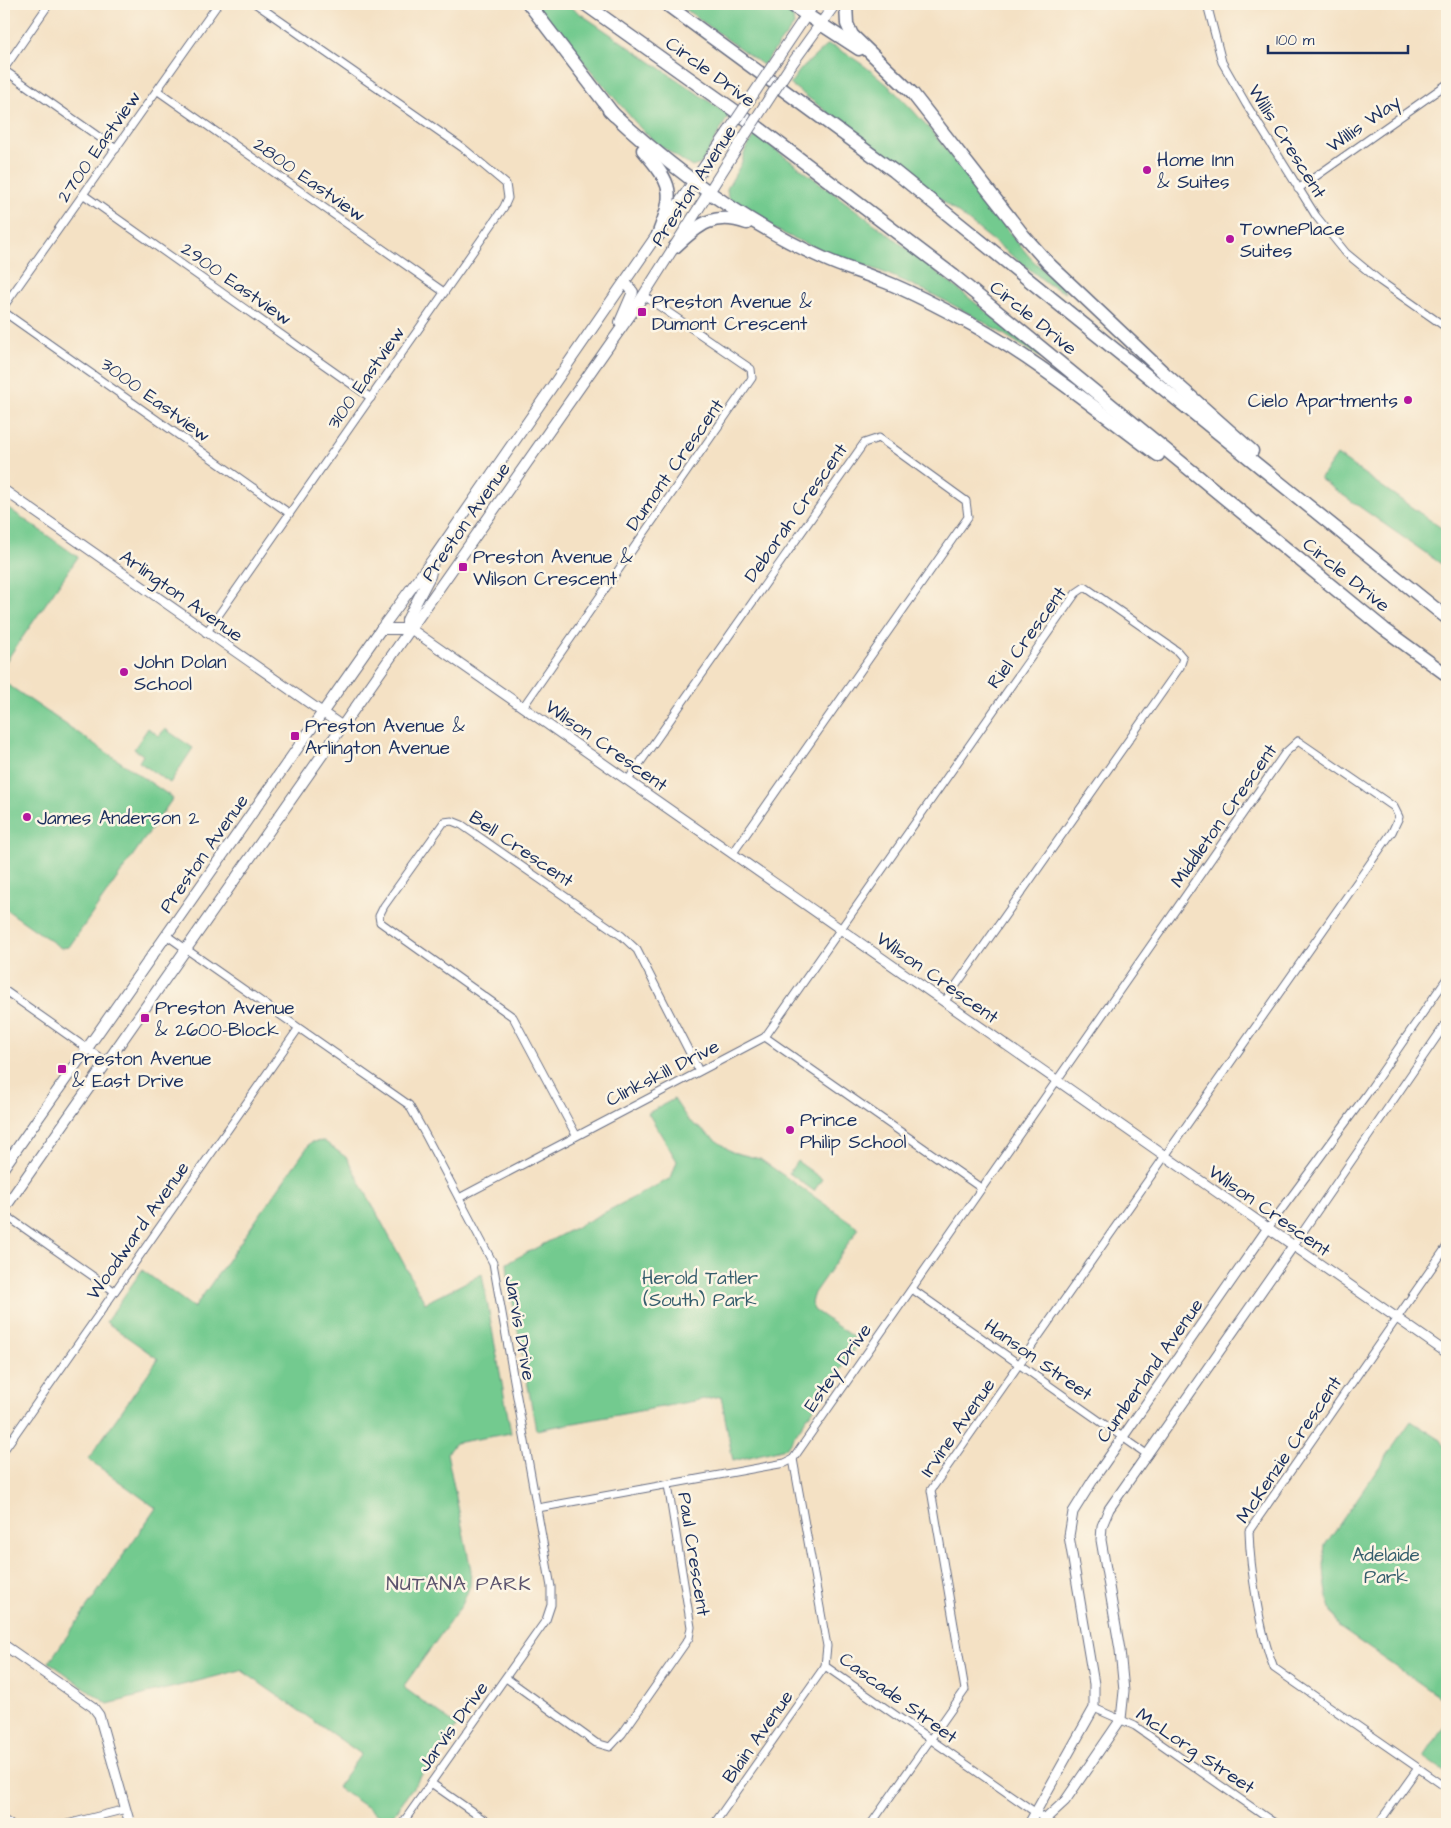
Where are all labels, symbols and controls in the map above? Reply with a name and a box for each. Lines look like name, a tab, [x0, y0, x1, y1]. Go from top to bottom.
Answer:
scale bar	[1268, 22, 1408, 54]
street label: Circle Drive	[659, 30, 761, 114]
text: 100 m	[1276, 30, 1315, 51]
street label: Willis Crescent	[1241, 80, 1333, 204]
street label: 2700 Eastview	[51, 86, 148, 208]
street label: Willis Way	[1321, 89, 1407, 160]
street label: Preston Avenue	[645, 120, 744, 252]
street label: 2800 Eastview	[248, 132, 371, 229]
place label: Home Inn & Suites	[1157, 147, 1234, 196]
marker: Home Inn & Suites	[1141, 164, 1153, 176]
place label: TownePlace Suites	[1240, 216, 1345, 265]
marker: TownePlace Suites	[1224, 233, 1236, 245]
street label: 2900 Eastview	[175, 236, 297, 333]
street label: Circle Drive	[984, 274, 1083, 362]
place label: Preston Avenue & Dumont Crescent	[652, 289, 812, 338]
marker: Preston Avenue & Dumont Crescent	[636, 306, 648, 318]
street label: 3100 Eastview	[321, 321, 412, 435]
street label: 3000 Eastview	[95, 351, 216, 449]
place label: Cielo Apartments	[1248, 388, 1398, 415]
street label: Dumont Crescent	[620, 393, 731, 536]
marker: Cielo Apartments	[1402, 394, 1414, 406]
street label: Deborah Crescent	[738, 438, 855, 588]
street label: Preston Avenue	[415, 457, 517, 587]
street label: Circle Drive	[1297, 531, 1396, 619]
street label: Arlington Avenue	[113, 544, 248, 650]
place label: Preston Avenue & Wilson Crescent	[473, 544, 633, 593]
marker: Preston Avenue & Wilson Crescent	[457, 561, 469, 573]
street label: Riel Crescent	[981, 581, 1074, 695]
place label: John Dolan School	[134, 649, 226, 698]
marker: John Dolan School	[118, 666, 130, 678]
street label: Wilson Crescent	[539, 694, 673, 799]
place label: Preston Avenue & Arlington Avenue	[305, 713, 465, 763]
marker: Preston Avenue & Arlington Avenue	[289, 730, 301, 742]
street label: Middleton Crescent	[1164, 738, 1284, 893]
street label: Preston Avenue	[153, 789, 255, 919]
street label: Bell Crescent	[464, 804, 579, 894]
place label: James Anderson 2	[37, 805, 199, 832]
marker: James Anderson 2	[21, 811, 33, 823]
street label: Wilson Crescent	[870, 926, 1004, 1031]
place label: Preston Avenue & 2600-Block	[155, 995, 295, 1044]
marker: Preston Avenue & 2600-Block	[139, 1012, 151, 1024]
street label: Clinkskill Drive	[601, 1033, 724, 1114]
place label: Preston Avenue & East Drive	[72, 1046, 212, 1095]
marker: Preston Avenue & East Drive	[56, 1063, 68, 1075]
place label: Prince Philip School	[800, 1107, 906, 1156]
marker: Prince Philip School	[784, 1124, 796, 1136]
street label: Woodward Avenue	[80, 1156, 196, 1306]
street label: Wilson Crescent	[1202, 1159, 1336, 1264]
park label: Herold Tatler (South) Park	[642, 1265, 759, 1314]
street label: Jarvis Drive	[497, 1274, 542, 1383]
street label: Cumberland Avenue	[1090, 1293, 1210, 1448]
street label: Hanson Street	[979, 1313, 1098, 1408]
street label: Estey Drive	[798, 1318, 880, 1418]
street label: McKenzie Crescent	[1230, 1371, 1349, 1529]
street label: Irvine Avenue	[914, 1373, 1002, 1483]
street label: Paul Crescent	[670, 1490, 717, 1619]
park label: Adelaide Park	[1352, 1542, 1420, 1591]
district label: NUTANA PARK	[386, 1570, 532, 1598]
street label: Cascade Street	[833, 1646, 963, 1751]
street label: Jarvis Drive	[411, 1676, 495, 1778]
street label: Blain Avenue	[716, 1685, 800, 1789]
street label: McLorg Street	[1130, 1701, 1260, 1802]

